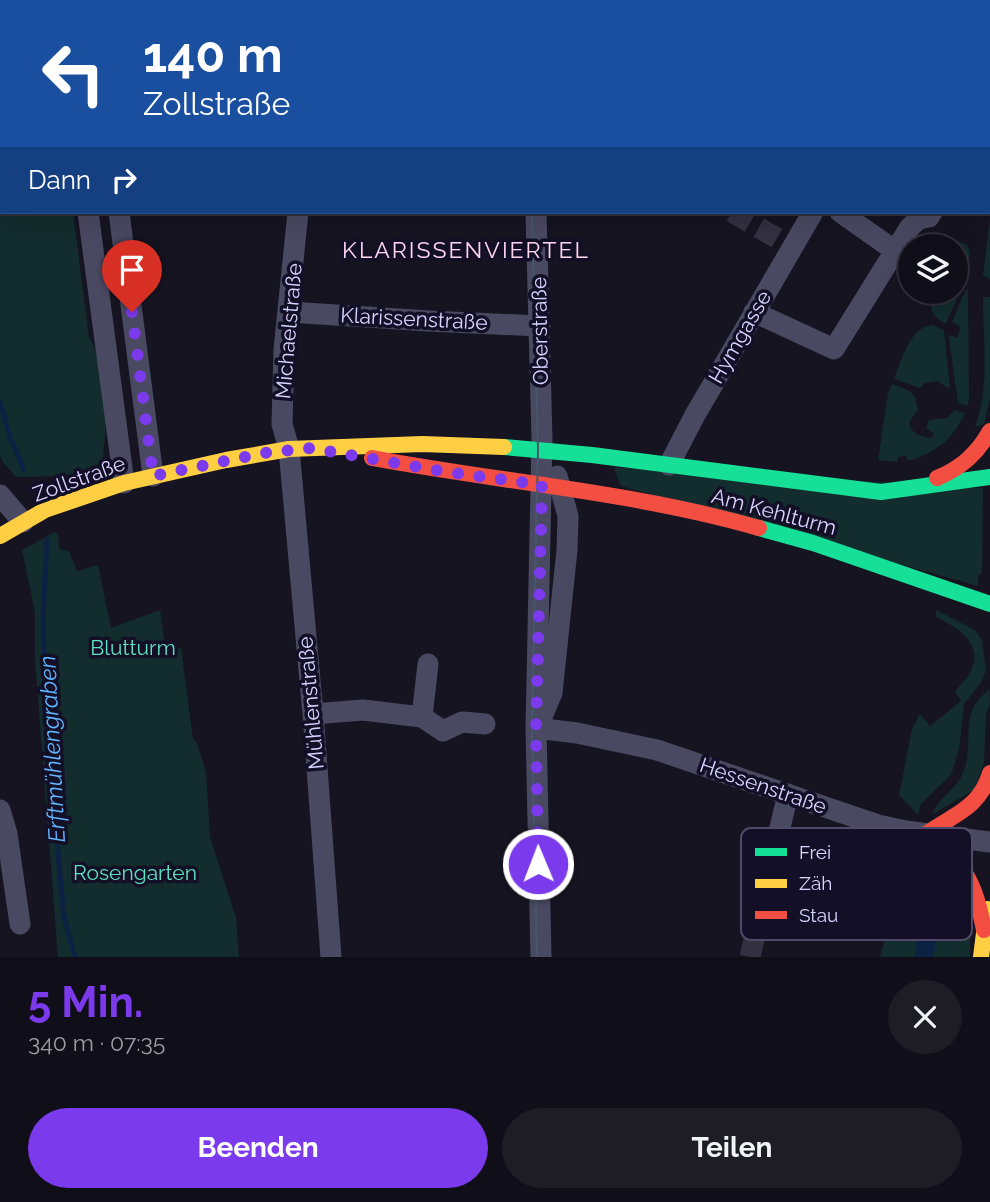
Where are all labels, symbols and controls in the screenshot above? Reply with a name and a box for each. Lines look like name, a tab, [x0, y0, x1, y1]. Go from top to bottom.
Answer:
text: 140 m	[143, 26, 283, 83]
icon: left	[28, 28, 119, 119]
text: Zollstraße	[143, 85, 290, 122]
icon: right	[105, 161, 143, 199]
text: Dann	[28, 165, 91, 195]
map controls	[898, 234, 968, 304]
button: layers	[898, 234, 968, 304]
district label: KLARISSENVIERTEL	[342, 236, 590, 263]
pin	[102, 240, 162, 312]
icon: arrive	[113, 251, 151, 289]
street label: Michaelstraße	[270, 262, 307, 400]
street label: Oberstraße	[526, 277, 553, 385]
street label: Hymgasse	[703, 286, 776, 388]
street label: Klarissenstraße	[340, 302, 488, 335]
street label: Zollstraße	[29, 450, 129, 507]
street label: Am Kehlturm	[709, 483, 839, 540]
park label: Blutturm	[90, 635, 176, 660]
street label: Mühlenstraße	[292, 636, 329, 771]
water label: Erftmühlengraben	[33, 655, 70, 843]
street label: Hessenstraße	[697, 752, 830, 819]
position arrow	[501, 827, 575, 901]
legend	[741, 828, 972, 940]
text: Frei	[799, 841, 831, 863]
park label: Rosengarten	[73, 860, 197, 885]
text: Zäh	[799, 872, 832, 894]
text: Stau	[799, 904, 838, 926]
text: 5 Min.	[28, 978, 143, 1027]
button: close	[888, 980, 962, 1054]
text: 340 m · 07:35	[28, 1029, 165, 1056]
button: Beenden	[28, 1108, 488, 1188]
button: Teilen	[502, 1108, 962, 1188]

